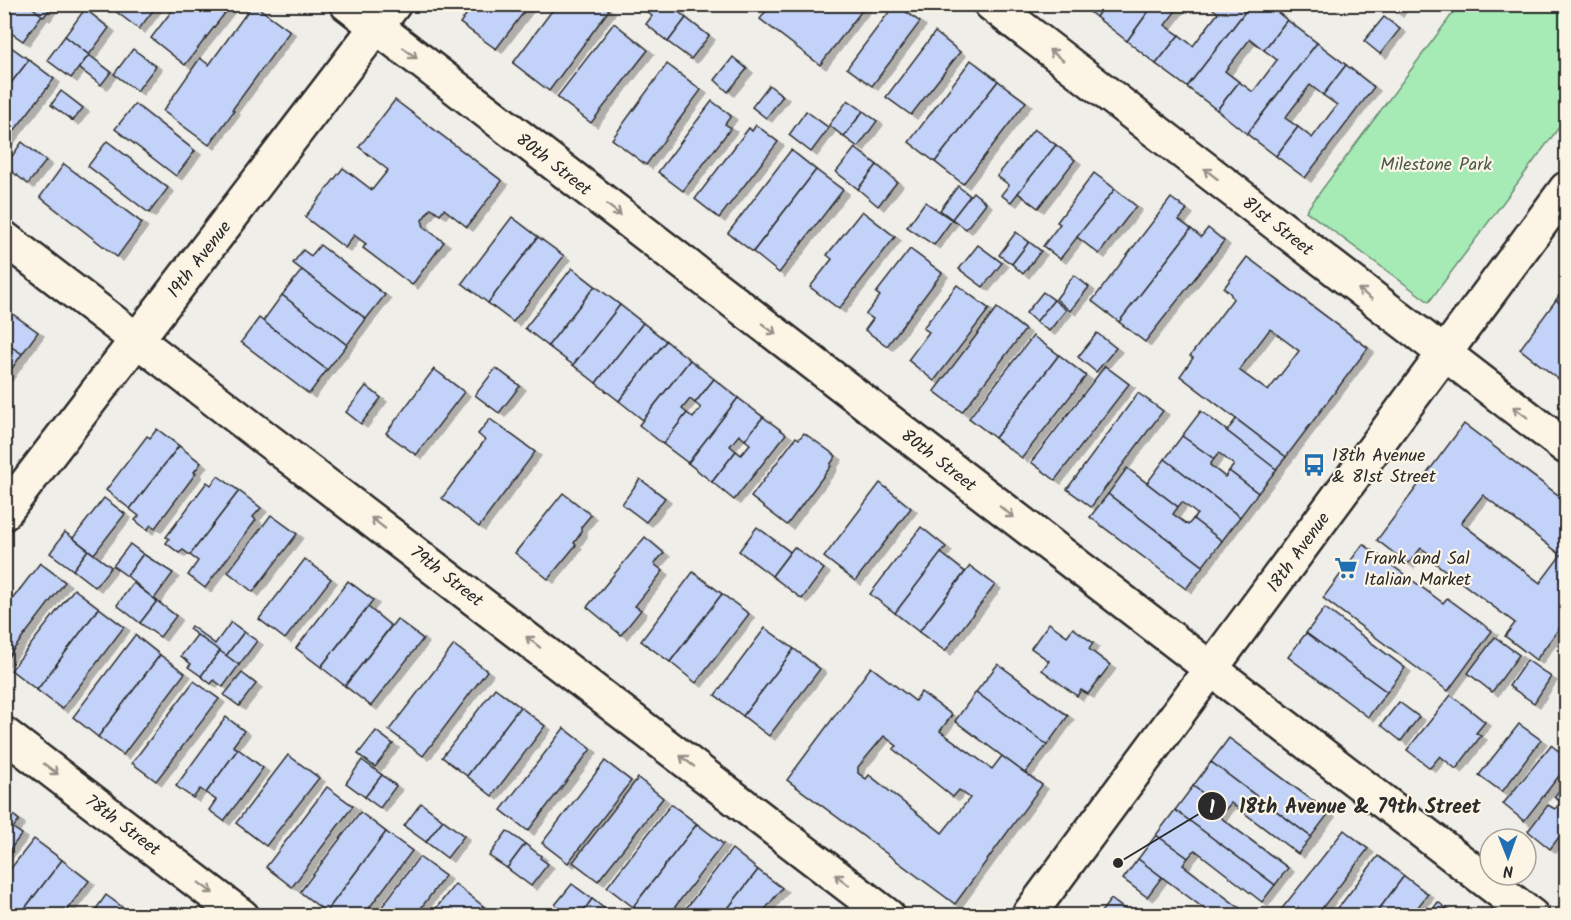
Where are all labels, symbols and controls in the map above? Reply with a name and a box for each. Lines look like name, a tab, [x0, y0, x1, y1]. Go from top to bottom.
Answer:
one-way arrow	[402, 46, 418, 59]
one-way arrow	[1049, 49, 1065, 62]
street label: 80th Street	[509, 126, 598, 205]
park label: Milestone Park	[1380, 151, 1492, 180]
one-way arrow	[1203, 168, 1219, 181]
street label: 81st Street	[1235, 190, 1320, 265]
one-way arrow	[606, 204, 622, 216]
street label: 19th Avenue	[161, 215, 240, 305]
one-way arrow	[1357, 287, 1373, 300]
one-way arrow	[761, 322, 777, 335]
one-way arrow	[1512, 406, 1528, 419]
street label: 80th Street	[894, 422, 983, 501]
place label: 18th Avenue & 81st Street	[1332, 442, 1437, 492]
bus stop icon: 18th Avenue & 81st Street	[1301, 452, 1327, 478]
one-way arrow	[998, 506, 1014, 518]
street label: 18th Avenue	[1260, 507, 1338, 599]
one-way arrow	[370, 517, 386, 530]
street label: 79th Street	[403, 539, 490, 616]
place label: Frank and Sal Italian Market	[1364, 545, 1472, 595]
supermarket icon: Frank and Sal Italian Market	[1333, 555, 1359, 581]
one-way arrow	[525, 636, 541, 649]
one-way arrow	[679, 755, 695, 768]
one-way arrow	[43, 763, 59, 776]
callout: 18th Avenue & 79th Street	[1197, 787, 1493, 825]
street label: 78th Street	[78, 788, 167, 865]
text: 18th Avenue & 79th Street	[1239, 792, 1482, 824]
text: 1	[1209, 794, 1215, 823]
north arrow	[1478, 827, 1538, 887]
text: N	[1503, 858, 1514, 883]
one-way arrow	[834, 873, 850, 886]
one-way arrow	[197, 881, 213, 894]

